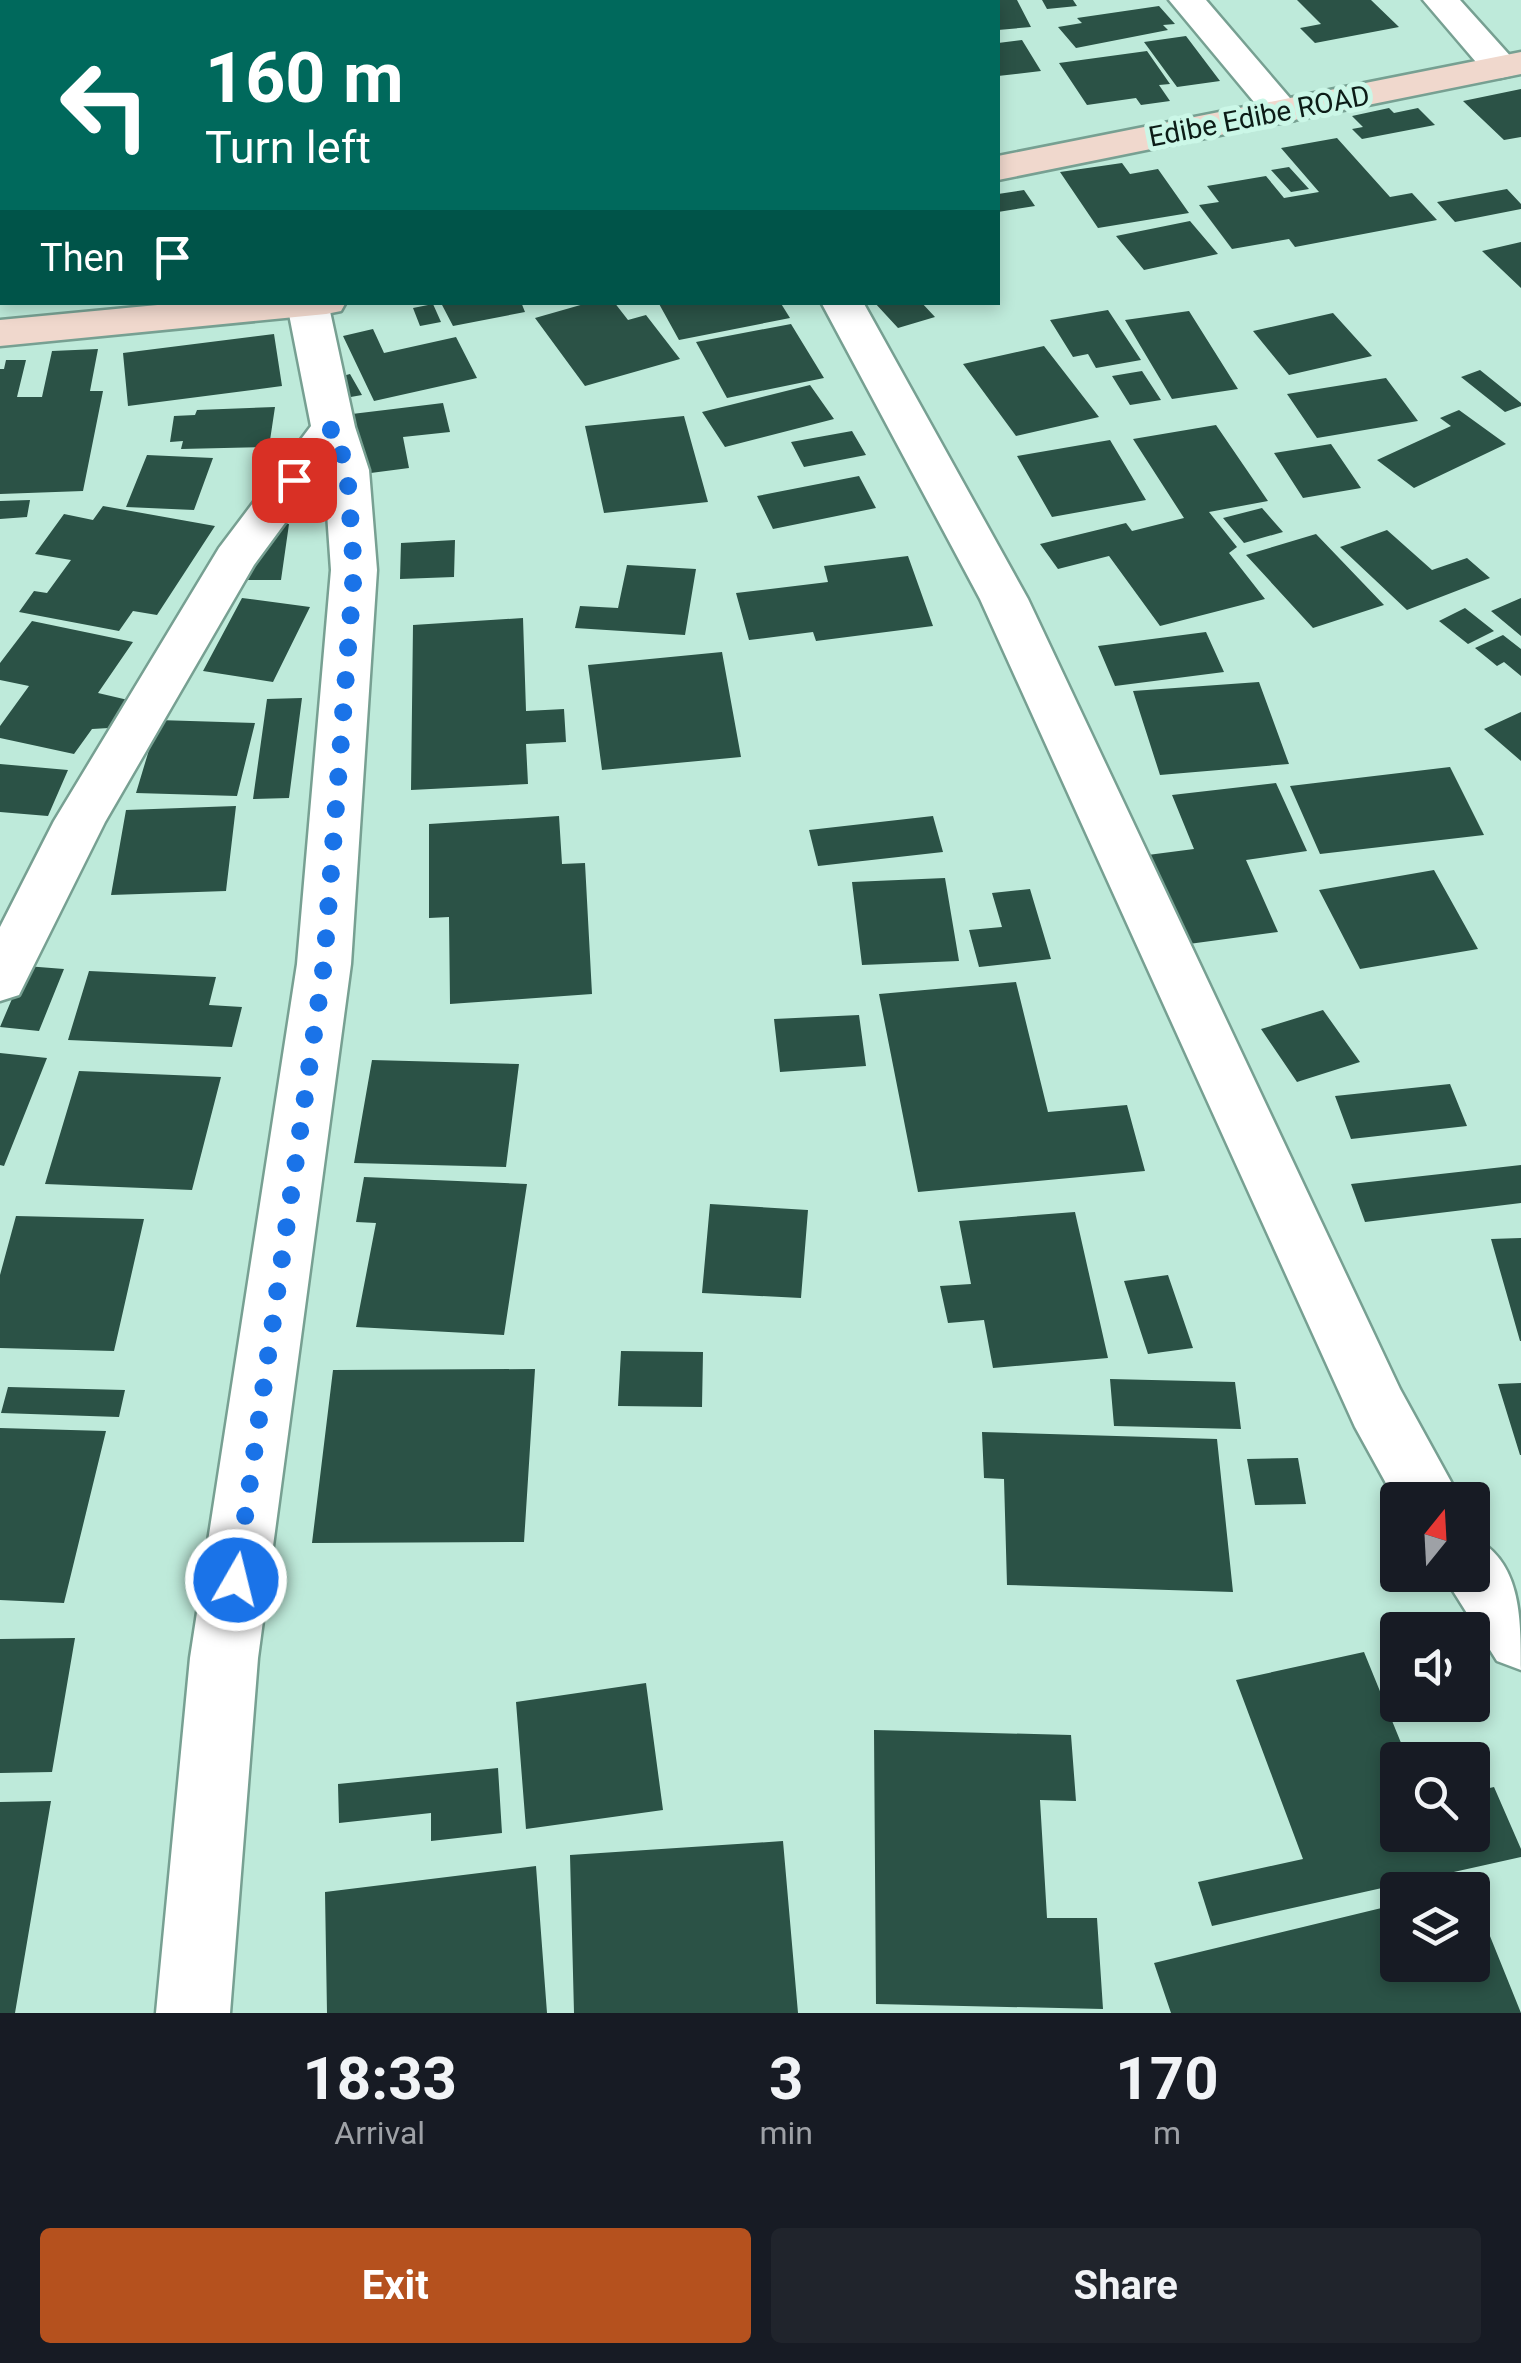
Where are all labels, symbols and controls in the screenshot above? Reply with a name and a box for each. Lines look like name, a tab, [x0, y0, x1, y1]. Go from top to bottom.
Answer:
text: 160 m	[205, 37, 404, 119]
icon: left	[40, 40, 170, 170]
street label: Edibe Edibe ROAD	[1146, 78, 1372, 154]
text: Turn left	[205, 121, 371, 174]
icon: arrive	[145, 230, 200, 285]
text: Then	[40, 236, 125, 280]
pin	[252, 438, 337, 523]
icon: arrive	[267, 453, 322, 508]
north arrow	[1380, 1482, 1490, 1592]
map controls	[1380, 1482, 1490, 1982]
position arrow	[184, 1528, 288, 1632]
button: sound	[1380, 1612, 1490, 1722]
button: search	[1380, 1742, 1490, 1852]
button: layers	[1380, 1872, 1490, 1982]
text: 18:33	[302, 2043, 457, 2114]
text: 3	[769, 2043, 803, 2114]
text: 170	[1115, 2043, 1219, 2114]
text: Arrival	[334, 2114, 425, 2152]
text: min	[759, 2114, 813, 2152]
text: m	[1153, 2114, 1181, 2152]
button: Exit	[40, 2228, 751, 2343]
button: Share	[771, 2228, 1481, 2343]

